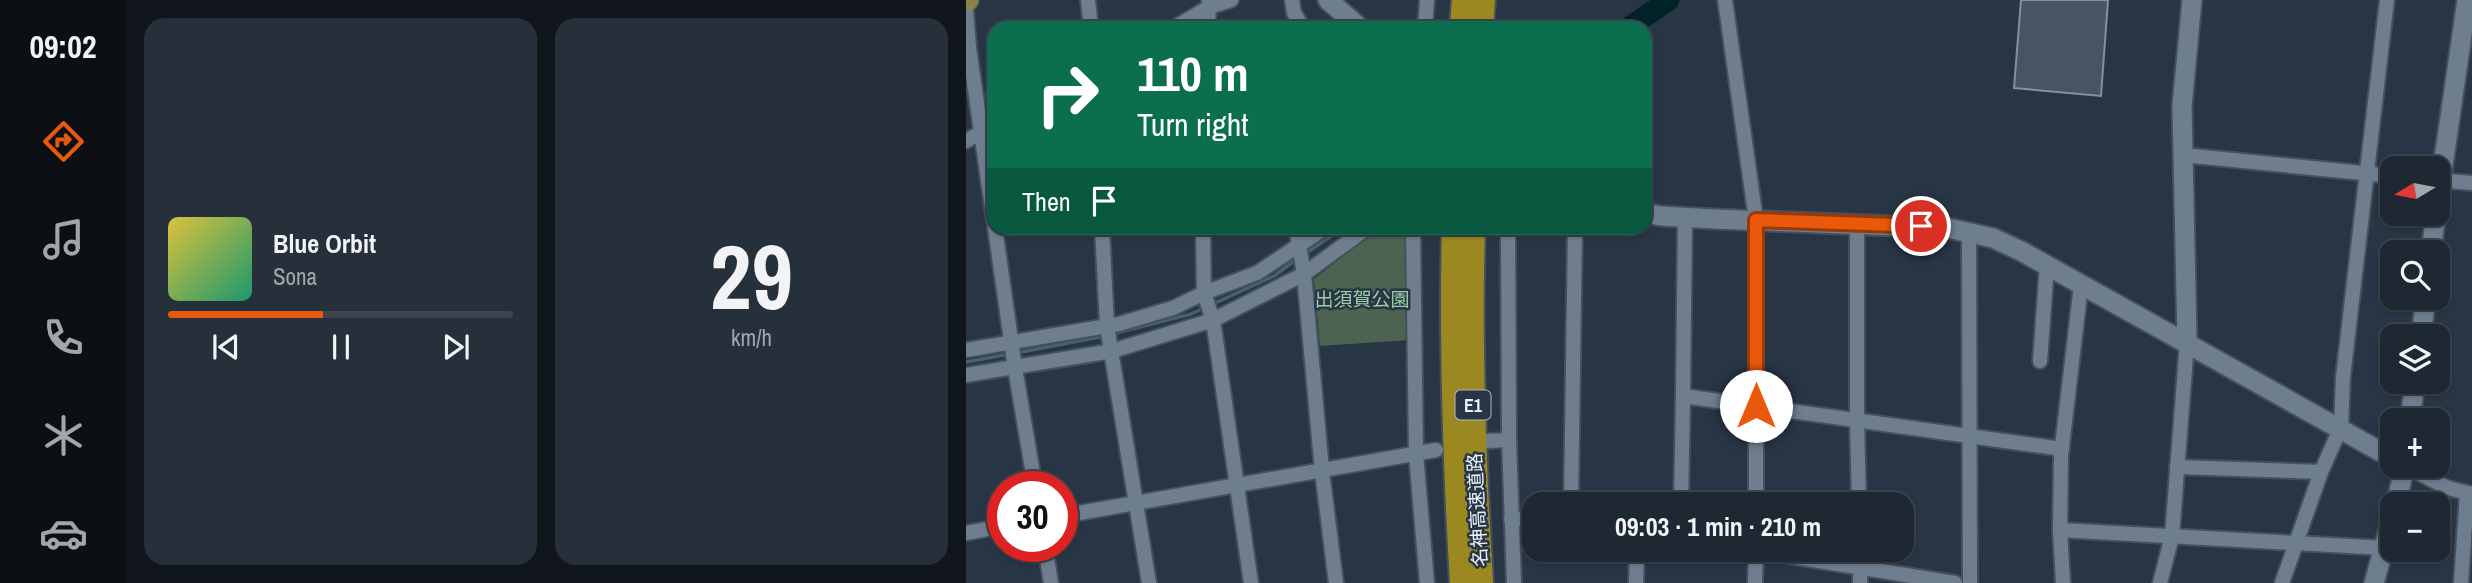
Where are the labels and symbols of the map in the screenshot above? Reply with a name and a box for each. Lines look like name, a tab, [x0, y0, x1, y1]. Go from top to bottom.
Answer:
north arrow	[2380, 156, 2450, 226]
pin	[1891, 196, 1951, 256]
park label: 出須賀公園	[1314, 286, 1410, 312]
position arrow	[1719, 369, 1793, 443]
road number: E1	[1456, 390, 1490, 419]
street label: 名神高速道路	[1461, 452, 1493, 568]
speed limit sign: 30	[987, 471, 1078, 562]

